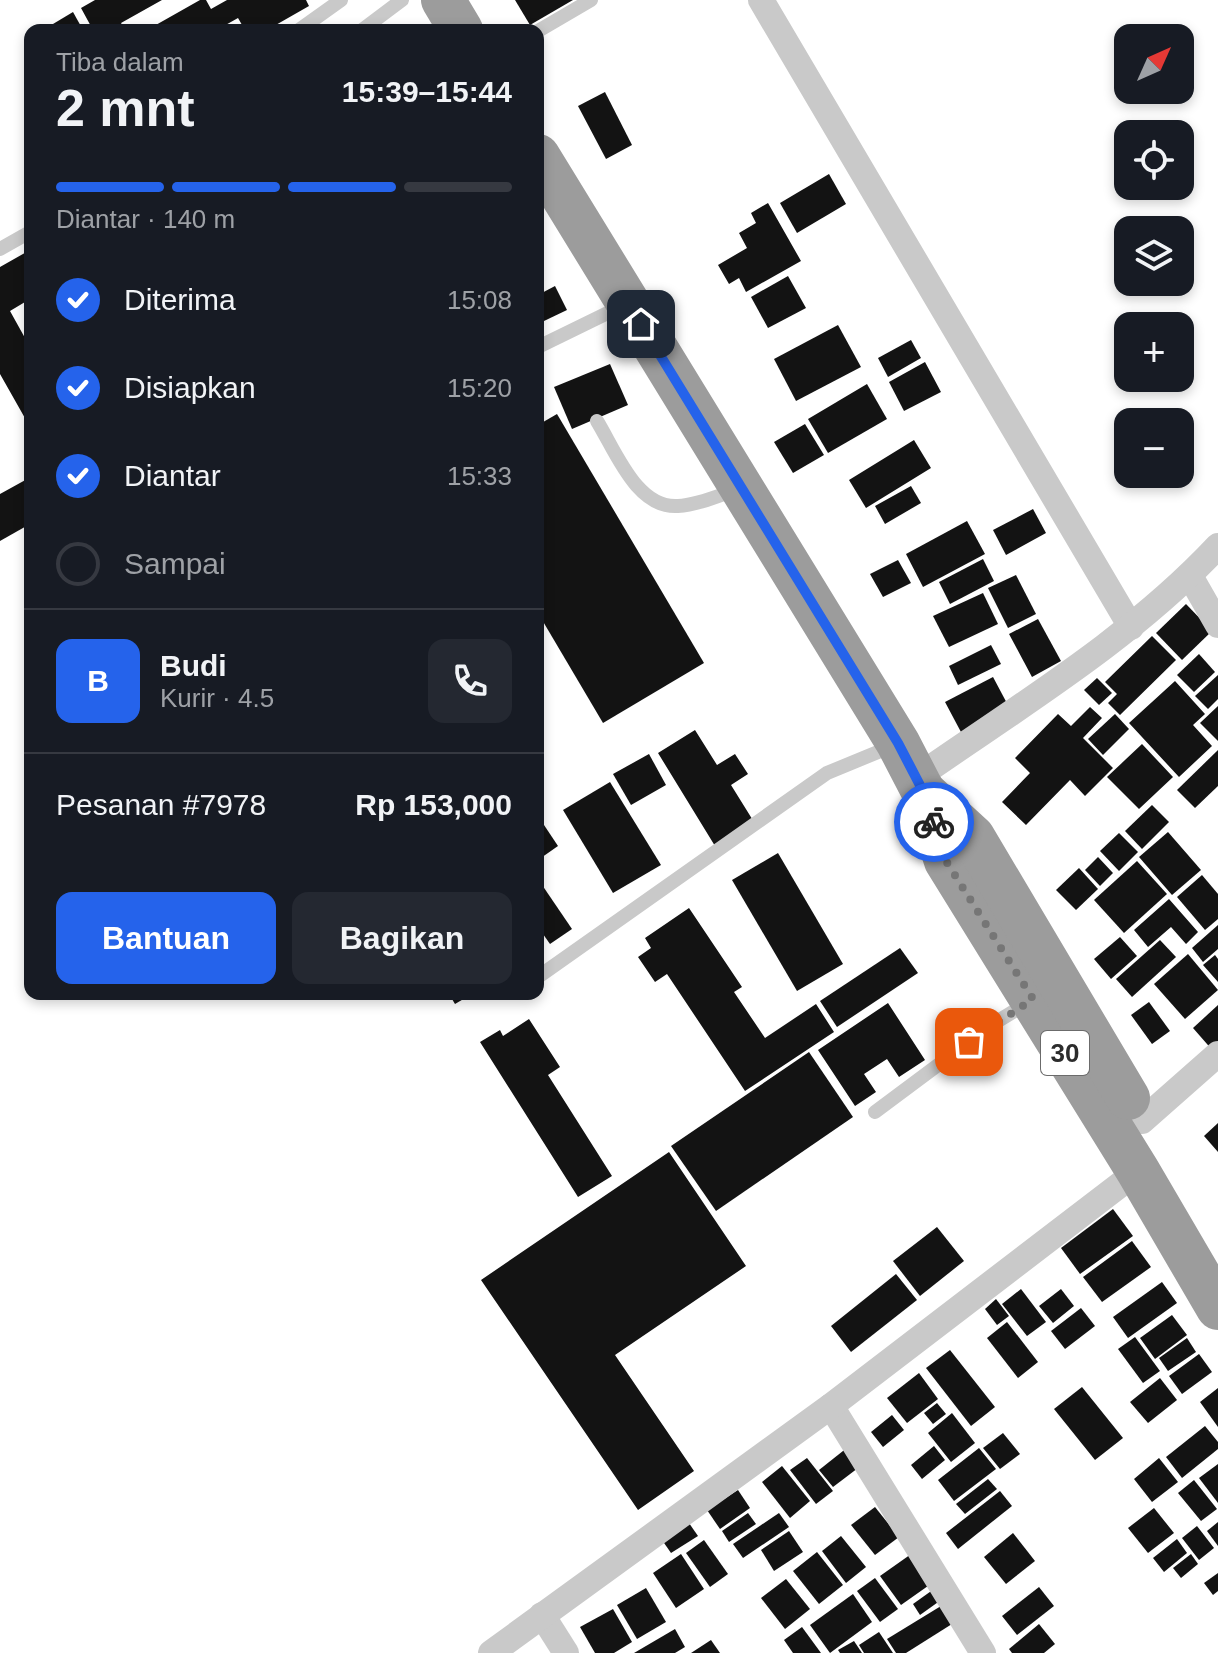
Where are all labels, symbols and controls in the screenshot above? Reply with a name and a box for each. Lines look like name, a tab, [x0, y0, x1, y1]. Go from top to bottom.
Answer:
north arrow	[1114, 24, 1194, 104]
map controls	[1114, 24, 1194, 488]
text: Tiba dalam	[56, 47, 184, 77]
text: 15:39–15:44	[342, 75, 512, 108]
text: 2 mnt	[56, 79, 195, 137]
button: locate	[1114, 120, 1194, 200]
text: Diantar · 140 m	[56, 204, 235, 234]
button: layers	[1114, 216, 1194, 296]
icon: check	[56, 278, 100, 322]
text: Diterima	[124, 283, 236, 316]
text: 15:08	[447, 285, 512, 315]
pin	[607, 290, 675, 358]
icon: home	[619, 302, 663, 346]
button: +	[1114, 312, 1194, 392]
icon: check	[56, 366, 100, 410]
text: Disiapkan	[124, 371, 256, 404]
text: 15:20	[447, 373, 512, 403]
button: −	[1114, 408, 1194, 488]
icon: check	[56, 454, 100, 498]
text: Diantar	[124, 459, 221, 492]
text: 15:33	[447, 461, 512, 491]
text: Sampai	[124, 547, 226, 580]
button: phone	[428, 639, 512, 723]
text: Budi	[160, 649, 227, 682]
text: B	[87, 664, 109, 697]
text: Kurir · 4.5	[160, 683, 274, 713]
courier	[894, 782, 974, 862]
text: Pesanan #7978	[56, 788, 266, 821]
text: Rp 153,000	[355, 788, 512, 821]
icon: bike	[912, 800, 956, 844]
button: Bantuan	[56, 892, 276, 984]
button: Bagikan	[292, 892, 512, 984]
pin	[935, 1008, 1003, 1076]
icon: bag	[947, 1020, 991, 1064]
road number: 30	[1041, 1031, 1089, 1075]

